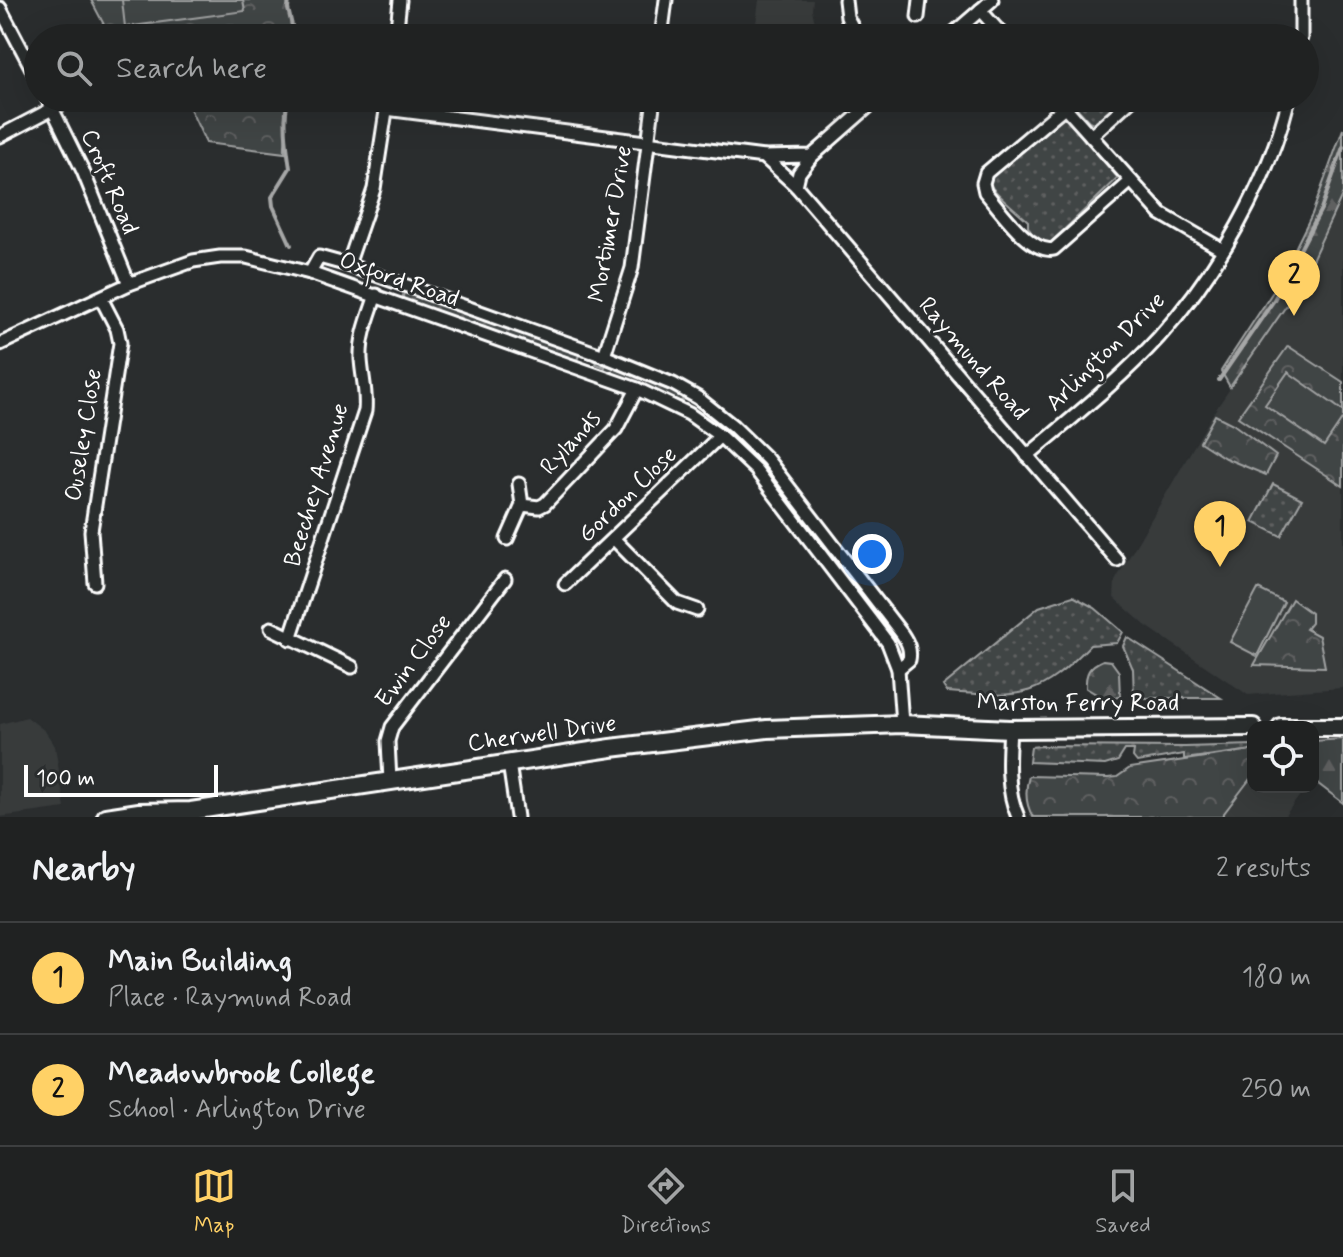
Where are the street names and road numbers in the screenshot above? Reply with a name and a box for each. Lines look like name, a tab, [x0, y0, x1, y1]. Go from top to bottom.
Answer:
street label: Croft Road	[73, 125, 145, 239]
street label: Mortimer Drive	[582, 143, 640, 305]
street label: Oxford Road	[334, 245, 463, 317]
street label: Arlington Drive	[1039, 285, 1175, 421]
street label: Raymund Road	[911, 291, 1035, 427]
street label: Ouseley Close	[58, 366, 110, 504]
street label: Beechey Avenue	[277, 399, 357, 571]
street label: Rylands	[534, 404, 608, 482]
street label: Gordon Close	[572, 440, 684, 550]
street label: Ewin Close	[369, 608, 459, 714]
street label: Marston Ferry Road	[977, 688, 1179, 719]
street label: Cherwell Drive	[466, 708, 618, 760]

